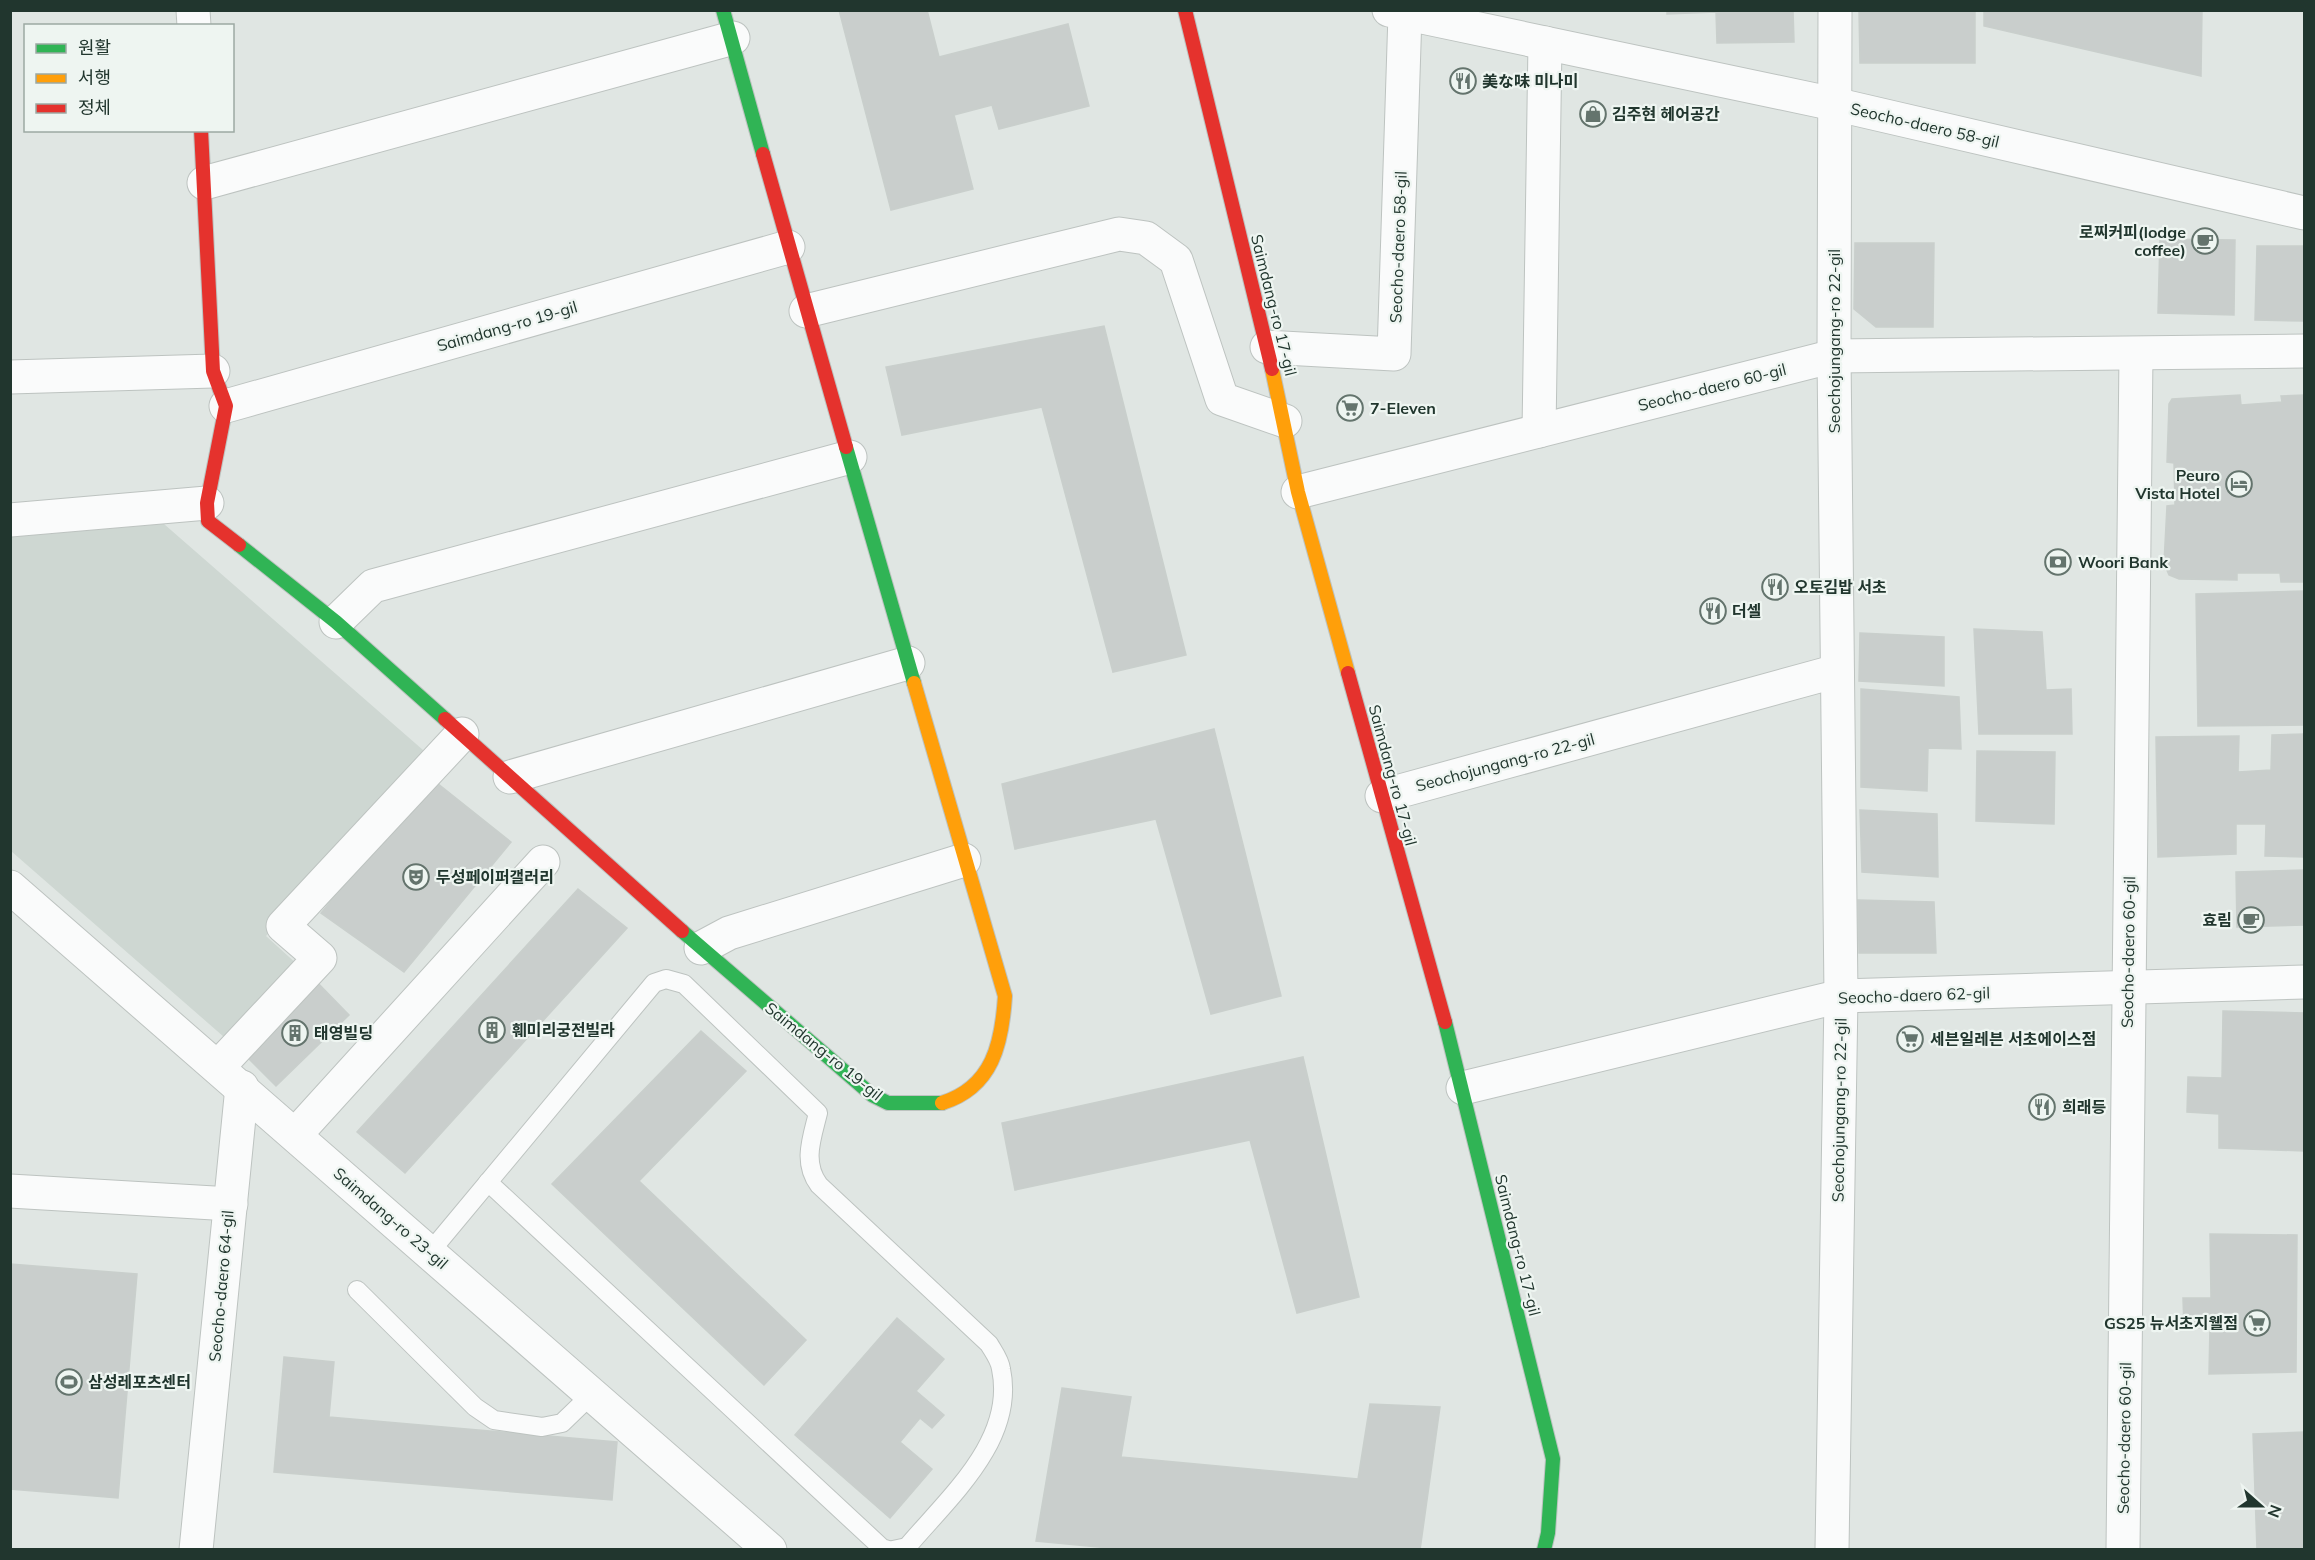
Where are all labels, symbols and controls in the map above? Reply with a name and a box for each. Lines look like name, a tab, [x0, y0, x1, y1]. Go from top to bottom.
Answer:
legend	[24, 24, 234, 132]
text: 원활	[78, 36, 111, 59]
text: 서행	[78, 66, 111, 89]
restaurant icon: 美な味 미나미	[1448, 66, 1478, 96]
place label: 美な味 미나미	[1482, 71, 1579, 91]
text: 정체	[78, 96, 111, 119]
street label: Seocho-daero 58-gil	[1849, 98, 2001, 152]
shop icon: 김주현 헤어공간	[1578, 99, 1608, 129]
place label: 김주현 헤어공간	[1612, 104, 1720, 124]
street label: Seocho-daero 58-gil	[1385, 171, 1411, 323]
place label: 로찌커피(lodge coffee)	[2079, 222, 2186, 260]
cafe icon: 로찌커피(lodge coffee)	[2190, 226, 2220, 256]
street label: Saimdang-ro 17-gil	[1247, 232, 1301, 378]
street label: Seochojungang-ro 22-gil	[1824, 249, 1844, 433]
street label: Saimdang-ro 19-gil	[435, 296, 579, 356]
street label: Seocho-daero 60-gil	[1636, 359, 1788, 415]
supermarket icon: 7-Eleven	[1335, 393, 1365, 423]
place label: 7-Eleven	[1370, 398, 1436, 418]
place label: Peuro Vista Hotel	[2134, 465, 2220, 503]
hotel icon: Peuro Vista Hotel	[2224, 469, 2254, 499]
bank icon: Woori Bank	[2043, 547, 2073, 577]
place label: Woori Bank	[2078, 552, 2169, 572]
restaurant icon: 오토김밥 서초	[1760, 572, 1790, 602]
place label: 오토김밥 서초	[1794, 577, 1887, 597]
restaurant icon: 더셀	[1698, 596, 1728, 626]
place label: 더셀	[1732, 601, 1761, 621]
street label: Saimdang-ro 17-gil	[1365, 702, 1421, 848]
street label: Seochojungang-ro 22-gil	[1413, 728, 1597, 796]
theatre icon: 두성페이퍼갤러리	[401, 862, 431, 892]
place label: 두성페이퍼갤러리	[436, 867, 554, 887]
street label: Seocho-daero 60-gil	[2117, 876, 2139, 1028]
cafe icon: 효림	[2236, 905, 2266, 935]
place label: 효림	[2203, 910, 2232, 930]
street label: Seocho-daero 62-gil	[1838, 982, 1990, 1008]
street label: Saimdang-ro 19-gil	[761, 998, 887, 1104]
building icon: 훼미리궁전빌라	[477, 1015, 507, 1045]
building icon: 태영빌딩	[280, 1018, 310, 1048]
street label: Seochojungang-ro 22-gil	[1827, 1018, 1851, 1202]
place label: 훼미리궁전빌라	[512, 1020, 615, 1040]
place label: 태영빌딩	[314, 1023, 373, 1043]
supermarket icon: 세븐일레븐 서초에이스점	[1895, 1024, 1925, 1054]
place label: 세븐일레븐 서초에이스점	[1930, 1029, 2096, 1049]
restaurant icon: 희래등	[2027, 1092, 2057, 1122]
place label: 희래등	[2062, 1097, 2106, 1117]
street label: Saimdang-ro 23-gil	[330, 1163, 452, 1273]
street label: Saimdang-ro 17-gil	[1491, 1172, 1545, 1318]
street label: Seocho-daero 64-gil	[204, 1209, 238, 1363]
supermarket icon: GS25 뉴서초지웰점	[2242, 1308, 2272, 1338]
place label: GS25 뉴서초지웰점	[2104, 1313, 2238, 1333]
street label: Seocho-daero 60-gil	[2113, 1362, 2135, 1514]
sports icon: 삼성레포츠센터	[54, 1367, 84, 1397]
place label: 삼성레포츠센터	[88, 1372, 191, 1392]
north arrow	[2231, 1476, 2291, 1536]
text: N	[2264, 1502, 2287, 1521]

